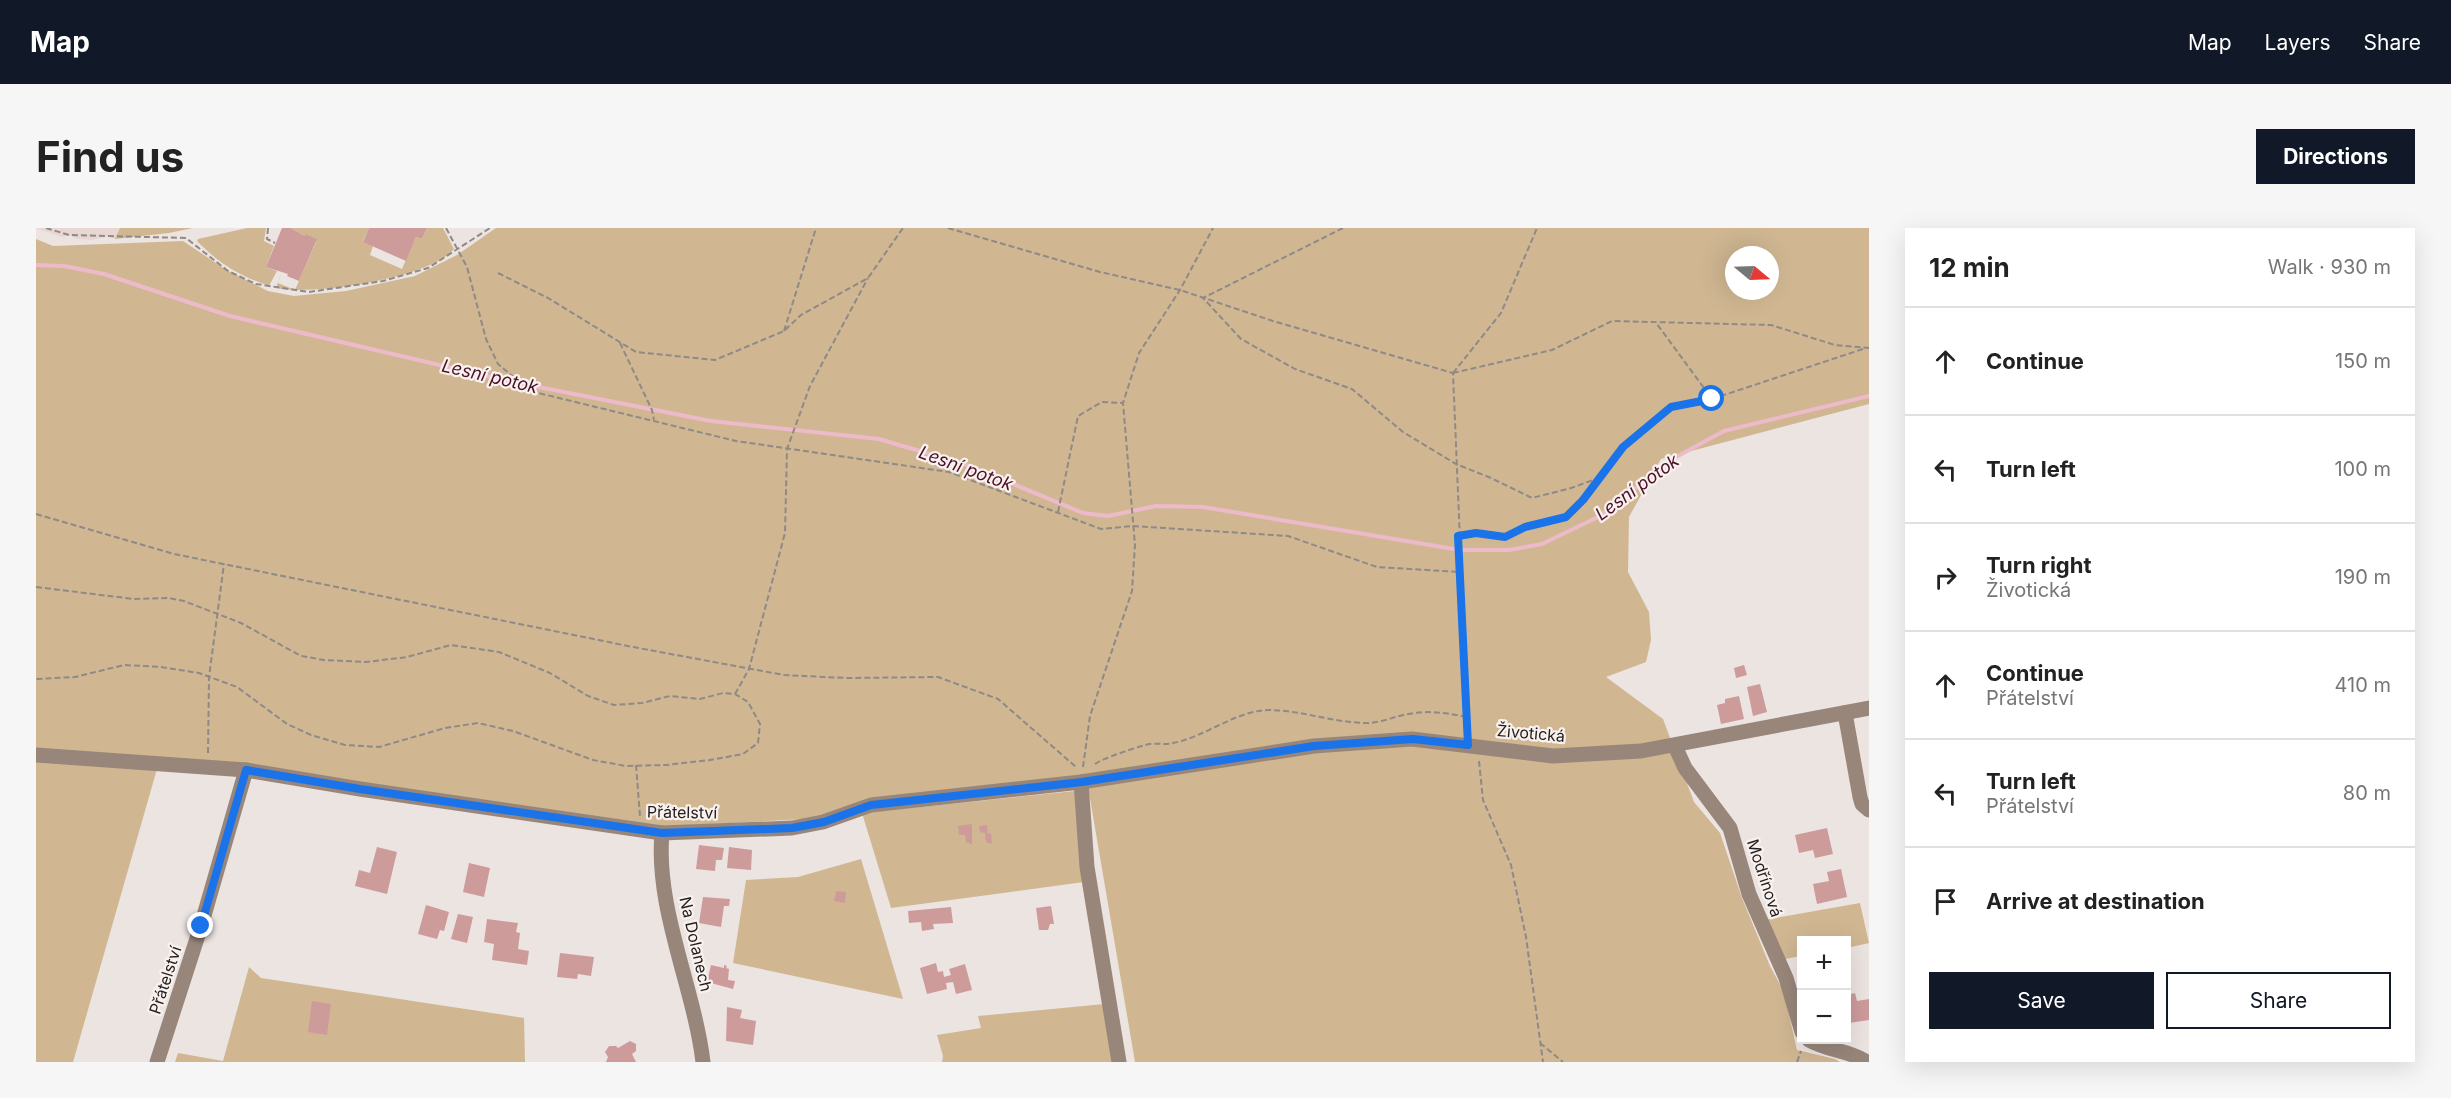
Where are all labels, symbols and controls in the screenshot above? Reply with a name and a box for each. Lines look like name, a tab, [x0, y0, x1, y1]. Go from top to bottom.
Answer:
text: Map	[30, 25, 90, 59]
text: Map	[2188, 30, 2232, 55]
text: Layers	[2265, 30, 2331, 55]
text: Share	[2364, 30, 2421, 55]
button: Directions	[2256, 129, 2415, 184]
text: Find us	[36, 131, 184, 182]
north arrow	[1725, 246, 1779, 300]
text: 12 min	[1929, 252, 2010, 283]
text: Walk · 930 m	[2268, 255, 2391, 279]
icon: ahead	[1929, 345, 1962, 378]
text: Continue	[1986, 348, 2084, 374]
text: 150 m	[2335, 349, 2391, 373]
water label: Lesní potok	[440, 355, 541, 398]
route start	[1698, 385, 1724, 411]
water label: Lesní potok	[916, 441, 1017, 495]
water label: Lesní potok	[1591, 449, 1684, 524]
icon: left	[1929, 453, 1962, 486]
text: Turn left	[1986, 456, 2076, 482]
text: 100 m	[2334, 457, 2391, 481]
text: Turn right	[1986, 552, 2092, 578]
icon: right	[1929, 561, 1962, 594]
text: 190 m	[2335, 565, 2391, 589]
text: Životická	[1986, 578, 2071, 602]
text: Continue	[1986, 660, 2084, 686]
icon: ahead	[1929, 669, 1962, 702]
text: 410 m	[2335, 673, 2391, 697]
text: Přátelství	[1986, 686, 2074, 710]
street label: Životická	[1496, 720, 1566, 746]
text: Turn left	[1986, 768, 2076, 794]
icon: left	[1929, 777, 1962, 810]
text: 80 m	[2343, 781, 2391, 805]
text: Přátelství	[1986, 794, 2074, 818]
street label: Přátelství	[647, 801, 717, 823]
street label: Modřínová	[1743, 837, 1787, 919]
icon: arrive	[1929, 885, 1962, 918]
text: Arrive at destination	[1986, 888, 2205, 914]
street label: Na Dolanech	[675, 895, 717, 993]
route end	[187, 912, 213, 938]
map controls	[1797, 936, 1851, 1044]
button: +	[1797, 936, 1851, 990]
street label: Přátelství	[145, 943, 185, 1017]
button: Save	[1929, 972, 2154, 1029]
button: Share	[2166, 972, 2391, 1029]
button: −	[1797, 990, 1851, 1044]

